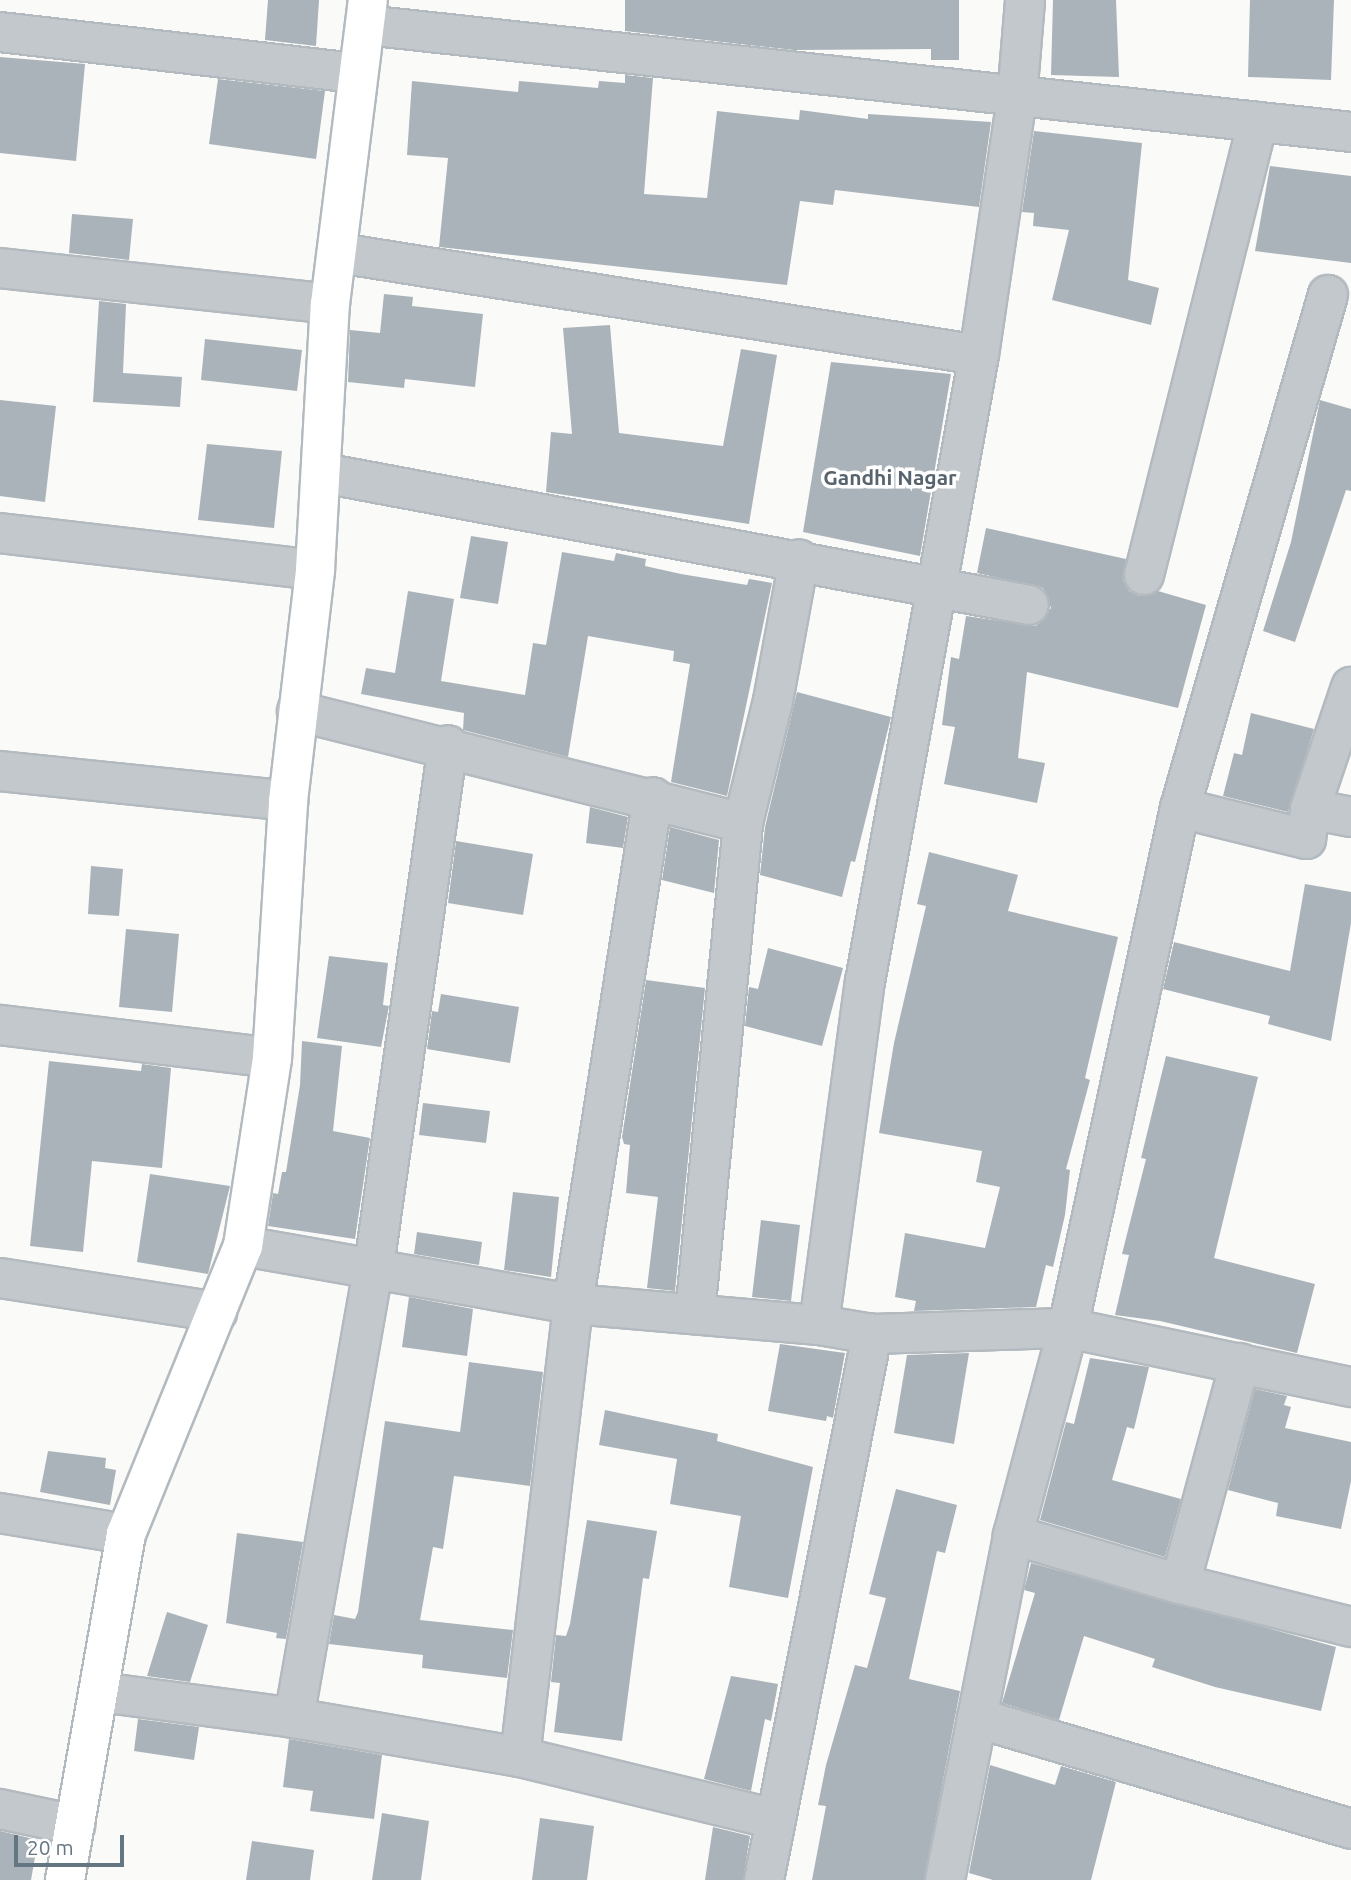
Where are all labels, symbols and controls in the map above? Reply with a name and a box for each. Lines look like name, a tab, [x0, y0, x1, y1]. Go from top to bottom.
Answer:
district label: Gandhi Nagar	[823, 464, 957, 490]
scale bar	[18, 1820, 128, 1864]
text: 20 m	[27, 1835, 74, 1859]

